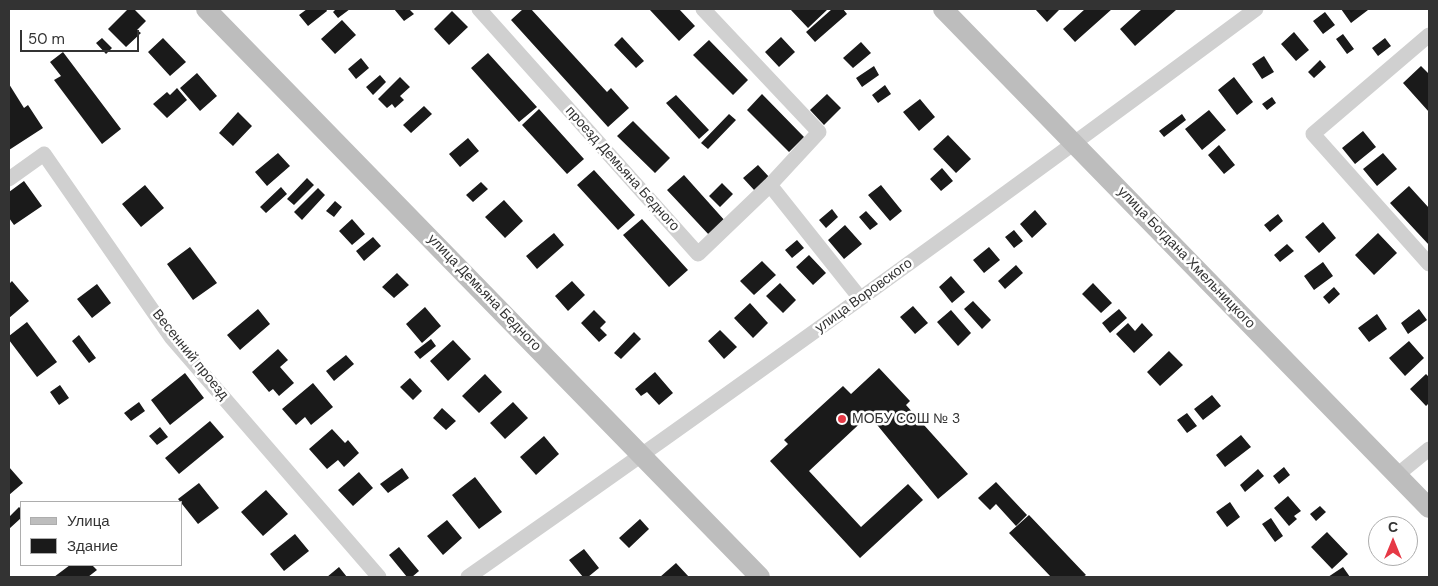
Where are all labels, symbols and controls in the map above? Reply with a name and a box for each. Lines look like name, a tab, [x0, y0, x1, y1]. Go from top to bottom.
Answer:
scale bar	[22, 20, 141, 52]
text: 50 m	[28, 29, 65, 49]
street label: проезд Демьяна Бедного	[561, 103, 683, 235]
street label: улица Богдана Хмельницкого	[1114, 184, 1258, 332]
street label: улица Демьяна Бедного	[424, 231, 544, 355]
street label: улица Воровского	[812, 255, 916, 337]
street label: Весенний проезд	[148, 306, 232, 404]
place label: МОБУ СОШ № 3	[852, 411, 960, 427]
marker: МОБУ СОШ № 3	[836, 413, 848, 425]
legend	[20, 501, 182, 566]
text: Улица	[67, 511, 110, 531]
north arrow	[1368, 516, 1418, 566]
text: С	[1388, 518, 1398, 536]
text: Здание	[67, 536, 118, 556]

